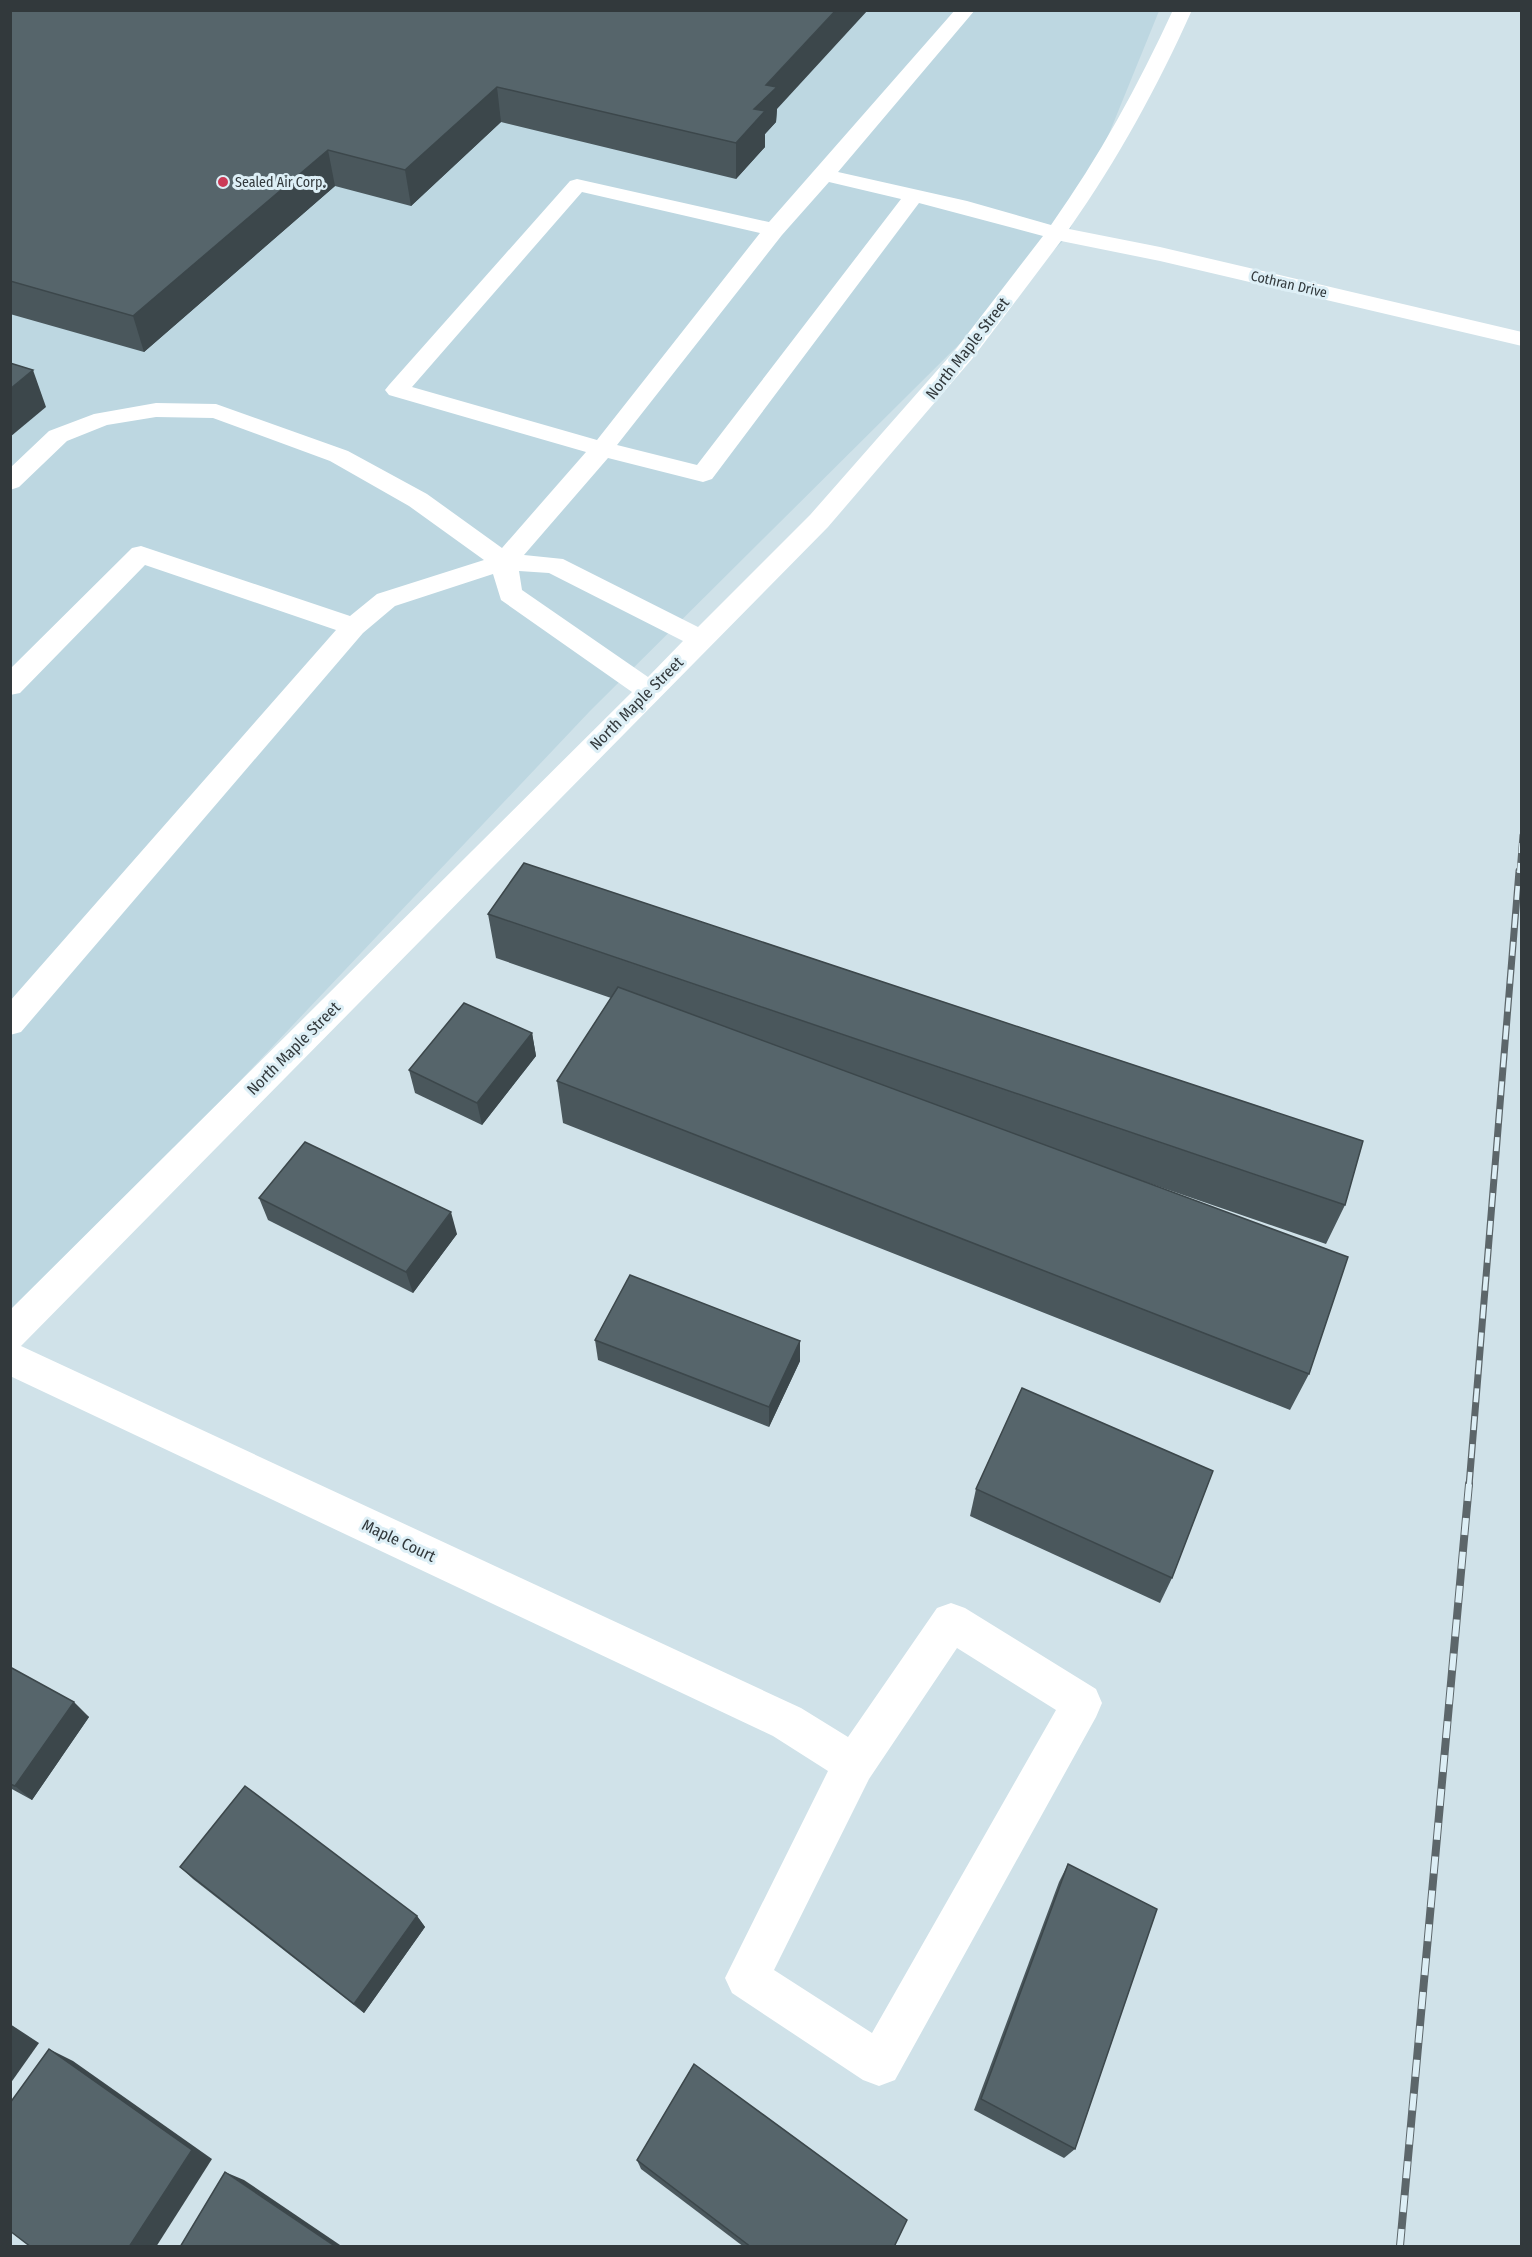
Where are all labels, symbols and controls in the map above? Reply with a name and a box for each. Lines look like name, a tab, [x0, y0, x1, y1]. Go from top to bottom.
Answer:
place label: Sealed Air Corp.	[235, 174, 325, 191]
marker: Sealed Air Corp.	[216, 175, 230, 189]
street label: Cothran Drive	[1249, 267, 1329, 302]
street label: North Maple Street	[922, 293, 1014, 403]
street label: North Maple Street	[586, 652, 687, 754]
street label: North Maple Street	[243, 997, 344, 1099]
street label: Maple Court	[359, 1515, 439, 1566]

